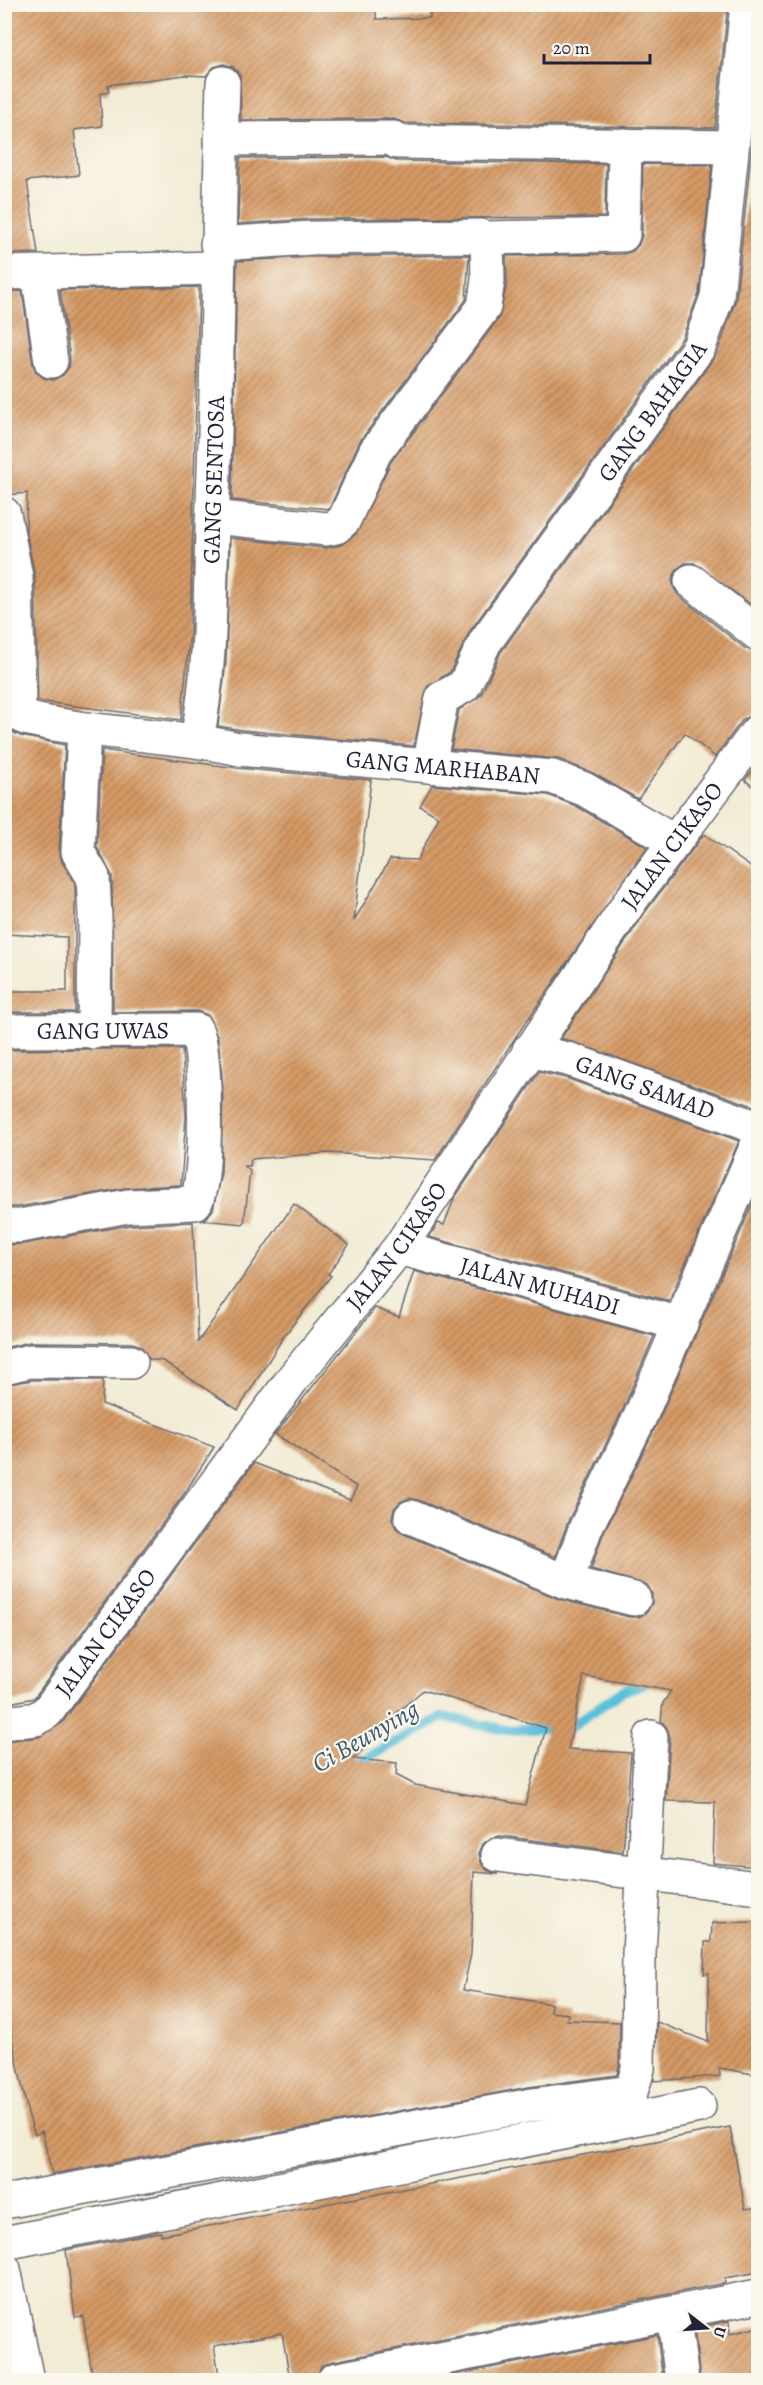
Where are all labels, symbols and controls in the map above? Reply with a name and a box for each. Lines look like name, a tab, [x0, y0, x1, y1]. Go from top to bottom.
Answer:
scale bar	[544, 27, 650, 65]
text: 20 m	[553, 36, 590, 60]
street label: GANG BAHAGIA	[590, 334, 715, 488]
street label: GANG SENTOSA	[195, 395, 232, 564]
street label: GANG MARHABAN	[345, 743, 541, 792]
street label: JALAN CIKASO	[613, 775, 730, 916]
street label: GANG UWAS	[37, 1014, 169, 1047]
street label: GANG SAMAD	[571, 1047, 719, 1127]
street label: JALAN CIKASO	[339, 1176, 455, 1317]
street label: JALAN MUHADI	[456, 1249, 624, 1323]
street label: JALAN CIKASO	[48, 1562, 164, 1703]
water label: Ci Beunying	[305, 1692, 426, 1781]
north arrow	[676, 2298, 736, 2358]
text: U	[707, 2324, 731, 2341]

